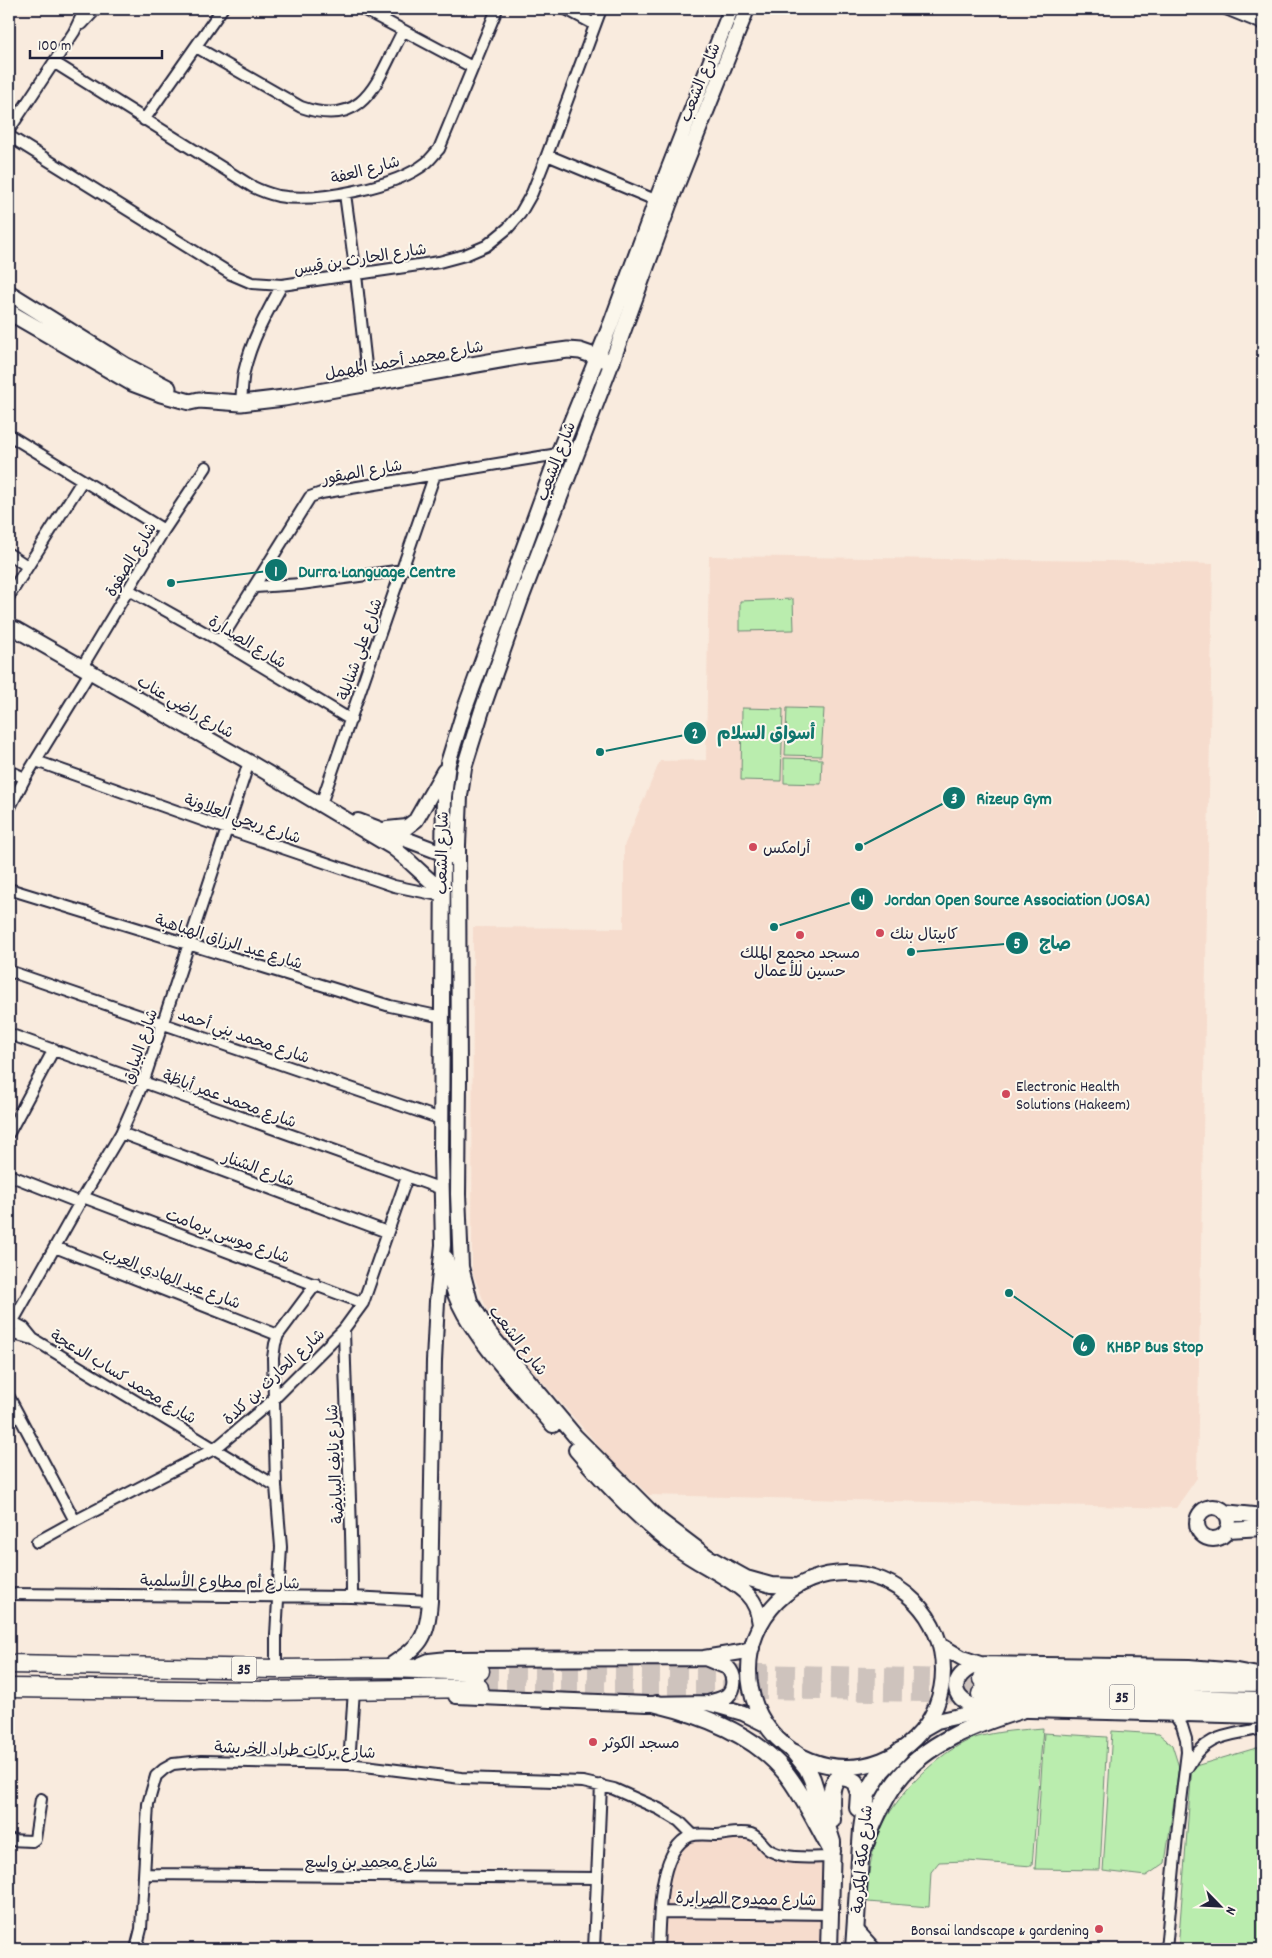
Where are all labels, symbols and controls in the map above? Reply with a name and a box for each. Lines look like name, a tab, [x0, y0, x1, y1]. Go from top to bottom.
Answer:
scale bar	[30, 28, 162, 60]
text: 100 m	[38, 36, 71, 58]
street label: شارع الشعب	[675, 40, 728, 126]
street label: شارع العفة	[329, 151, 403, 192]
street label: شارع الحارث بن قيس	[292, 239, 428, 282]
street label: شارع محمد أحمد المهمل	[323, 336, 486, 387]
street label: شارع الشعب	[532, 419, 583, 505]
street label: شارع الصقور	[318, 455, 404, 492]
street label: شارع الصفوة	[101, 519, 163, 602]
callout: Durra Language Centre	[264, 554, 466, 587]
text: Durra Language Centre	[298, 561, 456, 586]
text: 1	[274, 562, 278, 584]
street label: شارع علي شنابلة	[333, 596, 391, 704]
street label: شارع الصدارة	[203, 611, 290, 675]
street label: شارع راضي عناب	[131, 671, 238, 746]
callout: أسواق السلام	[682, 716, 825, 749]
text: أسواق السلام	[717, 722, 815, 748]
text: 2	[692, 724, 698, 746]
callout: Rizeup Gym	[942, 782, 1062, 815]
text: Rizeup Gym	[976, 788, 1052, 813]
text: 3	[951, 789, 958, 811]
street label: شارع ربحي العلاونة	[180, 790, 304, 852]
street label: شارع الشعب	[431, 811, 456, 895]
place label: أرامكس	[763, 838, 810, 861]
marker: أرامكس	[747, 841, 759, 853]
callout: Jordan Open Source Association (JOSA)	[849, 882, 1160, 915]
text: Jordan Open Source Association (JOSA)	[884, 889, 1150, 914]
text: 4	[859, 890, 865, 912]
street label: شارع عبد الرزاق الهباهبة	[152, 910, 305, 977]
place label: كابيتال بنك	[890, 924, 958, 947]
callout: صاج	[1004, 926, 1081, 959]
marker: كابيتال بنك	[874, 927, 886, 939]
marker: مسجد مجمع الملك حسين للأعمال	[794, 929, 806, 941]
text: صاج	[1039, 933, 1071, 958]
text: 5	[1014, 934, 1021, 956]
place label: مسجد مجمع الملك حسين للأعمال	[740, 943, 860, 984]
street label: شارع محمد بني أحمد	[174, 1004, 312, 1072]
street label: شارع البيارق	[118, 1006, 165, 1088]
street label: شارع محمد عمر أباظة	[159, 1065, 299, 1135]
place label: Electronic Health Solutions (Hakeem)	[1016, 1076, 1130, 1117]
marker: Electronic Health Solutions (Hakeem)	[1000, 1088, 1012, 1100]
street label: شارع الشنار	[217, 1146, 297, 1194]
street label: شارع موسى برمامت	[162, 1204, 293, 1271]
street label: شارع عبد الهادي العرب	[99, 1242, 244, 1316]
street label: شارع الشعب	[482, 1302, 552, 1382]
street label: شارع الحارث بن كلدة	[218, 1324, 331, 1431]
street label: شارع محمد كساب الدعجة	[45, 1325, 200, 1431]
callout: KHBP Bus Stop	[1071, 1329, 1213, 1362]
text: KHBP Bus Stop	[1106, 1336, 1204, 1361]
text: 6	[1080, 1337, 1088, 1359]
street label: شارع نايف البيايضة	[322, 1403, 351, 1524]
street label: شارع أم مطاوع الأسلمية	[140, 1570, 300, 1596]
road number: 35	[232, 1656, 256, 1682]
road number: 35	[1110, 1684, 1134, 1710]
place label: مسجد الكوثر	[601, 1733, 680, 1756]
marker: مسجد الكوثر	[587, 1736, 599, 1748]
street label: شارع بركات طراد الخريشة	[214, 1737, 376, 1766]
street label: شارع مكة المكرمة	[847, 1804, 880, 1914]
street label: شارع محمد بن واسع	[304, 1852, 438, 1875]
north arrow	[1194, 1880, 1244, 1930]
street label: شارع ممدوح الصرايرة	[675, 1888, 816, 1913]
text: N	[1219, 1903, 1241, 1918]
place label: Bonsai landscape & gardening	[911, 1920, 1089, 1943]
marker: Bonsai landscape & gardening	[1093, 1923, 1105, 1935]

